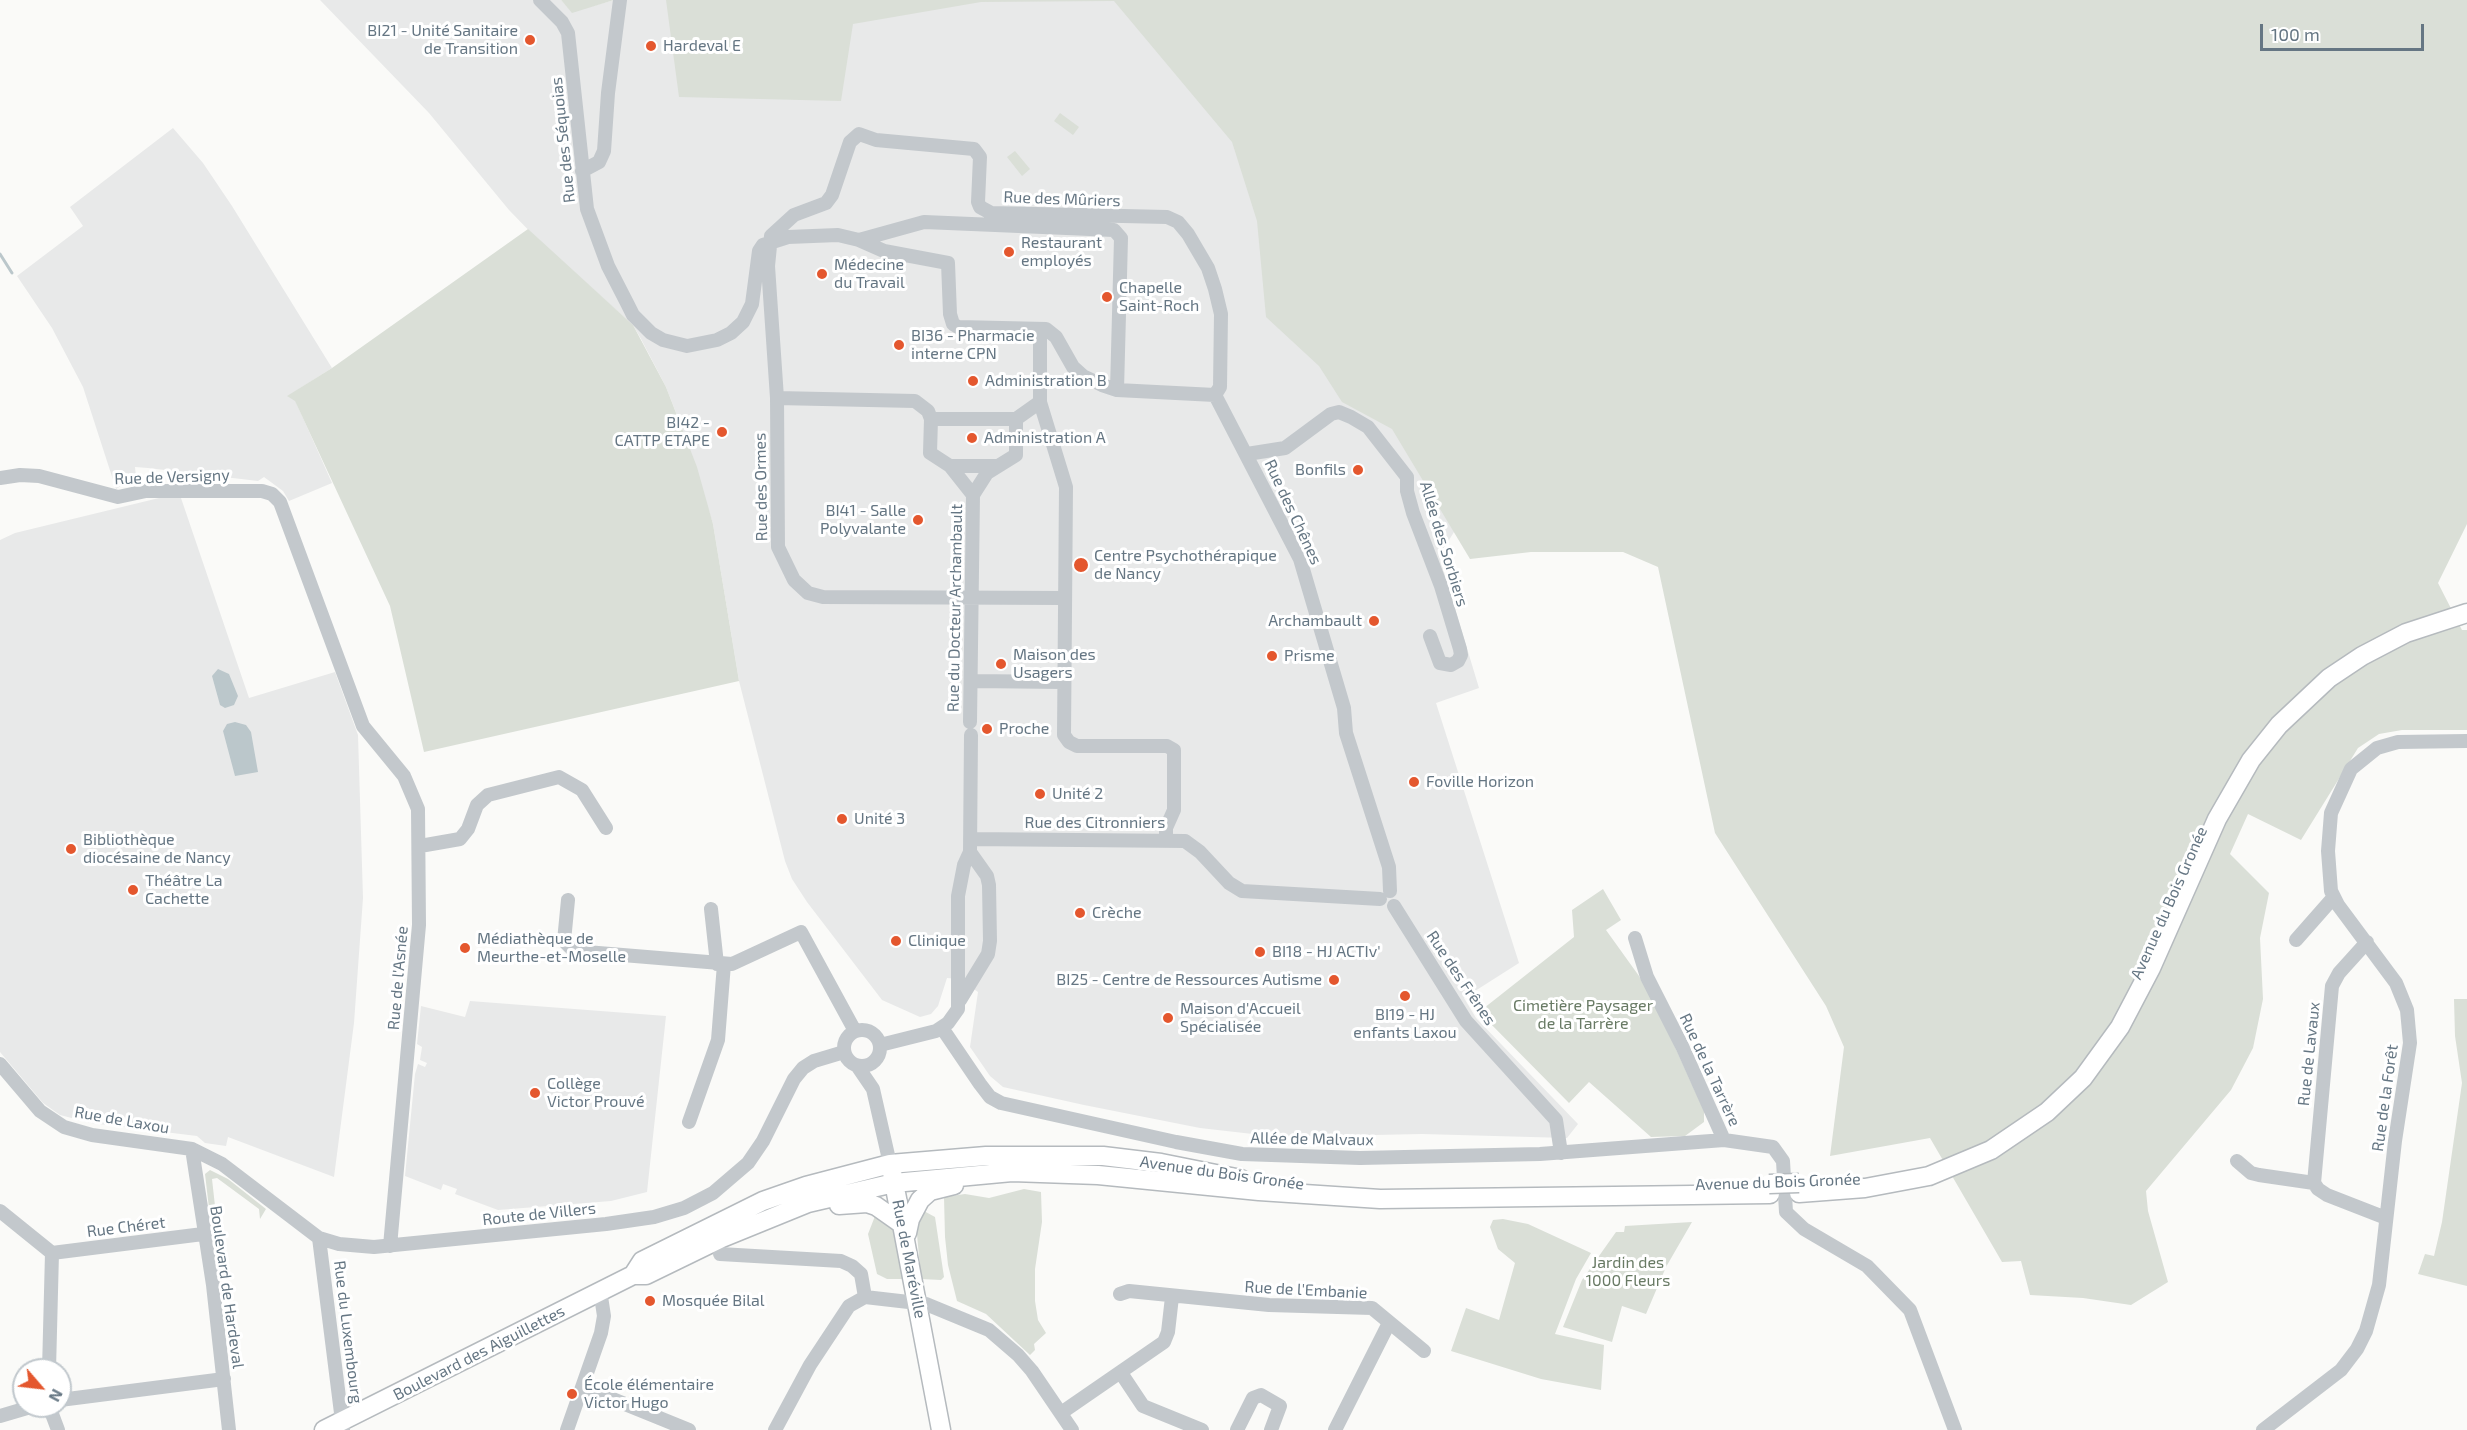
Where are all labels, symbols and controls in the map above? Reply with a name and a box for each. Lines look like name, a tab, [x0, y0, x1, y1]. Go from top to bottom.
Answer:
scale bar	[2263, 12, 2426, 50]
place label: BI21 - Unité Sanitaire de Transition	[367, 21, 518, 59]
text: 100 m	[2271, 23, 2320, 45]
marker: BI21 - Unité Sanitaire de Transition	[523, 33, 537, 47]
place label: Hardeval E	[663, 36, 741, 56]
marker: Hardeval E	[644, 39, 658, 53]
street label: Rue des Séquoias	[547, 76, 579, 204]
street label: Rue des Mûriers	[1003, 187, 1121, 211]
place label: Restaurant employés	[1021, 233, 1102, 271]
marker: Restaurant employés	[1002, 245, 1016, 259]
place label: Médecine du Travail	[834, 255, 905, 293]
marker: Médecine du Travail	[815, 267, 829, 281]
place label: Chapelle Saint-Roch	[1119, 278, 1199, 316]
marker: Chapelle Saint-Roch	[1100, 290, 1114, 304]
place label: BI36 - Pharmacie interne CPN	[911, 326, 1035, 364]
marker: BI36 - Pharmacie interne CPN	[892, 338, 906, 352]
place label: Administration B	[985, 371, 1107, 391]
marker: Administration B	[966, 374, 980, 388]
place label: BI42 - CATTP ETAPE	[615, 413, 710, 451]
marker: BI42 - CATTP ETAPE	[715, 425, 729, 439]
place label: Administration A	[984, 428, 1106, 448]
marker: Administration A	[965, 431, 979, 445]
street label: Rue des Ormes	[750, 433, 772, 541]
street label: Rue des Chênes	[1260, 456, 1326, 568]
place label: Bonfils	[1295, 460, 1346, 480]
marker: Bonfils	[1351, 463, 1365, 477]
street label: Rue de Versigny	[114, 465, 230, 489]
street label: Allée des Sorbiers	[1416, 479, 1472, 609]
place label: BI41 - Salle Polyvalante	[820, 501, 906, 539]
street label: Rue du Docteur Archambault	[944, 504, 966, 712]
marker: BI41 - Salle Polyvalante	[911, 513, 925, 527]
place label: Centre Psychothérapique de Nancy	[1094, 546, 1277, 584]
marker: Centre Psychothérapique de Nancy	[1072, 556, 1090, 574]
place label: Archambault	[1268, 611, 1362, 631]
marker: Archambault	[1367, 614, 1381, 628]
place label: Maison des Usagers	[1013, 645, 1096, 683]
place label: Prisme	[1284, 646, 1335, 666]
marker: Prisme	[1265, 649, 1279, 663]
marker: Maison des Usagers	[994, 657, 1008, 671]
place label: Proche	[999, 719, 1049, 739]
marker: Proche	[980, 722, 994, 736]
place label: Foville Horizon	[1426, 772, 1534, 792]
marker: Foville Horizon	[1407, 775, 1421, 789]
place label: Unité 2	[1052, 784, 1103, 804]
marker: Unité 2	[1033, 787, 1047, 801]
place label: Unité 3	[854, 809, 905, 829]
marker: Unité 3	[835, 812, 849, 826]
street label: Rue des Citronniers	[1025, 813, 1165, 833]
street label: Avenue du Bois Gronée	[2127, 823, 2211, 983]
place label: Bibliothèque diocésaine de Nancy	[83, 830, 231, 868]
marker: Bibliothèque diocésaine de Nancy	[64, 842, 78, 856]
place label: Théâtre La Cachette	[145, 871, 222, 909]
marker: Théâtre La Cachette	[126, 883, 140, 897]
place label: Crèche	[1092, 903, 1142, 923]
marker: Crèche	[1073, 906, 1087, 920]
street label: Rue de l'Asnée	[384, 925, 412, 1031]
street label: Rue des Frênes	[1422, 927, 1500, 1029]
place label: Médiathèque de Meurthe-et-Moselle	[477, 929, 626, 967]
place label: Clinique	[908, 931, 966, 951]
marker: Clinique	[889, 934, 903, 948]
marker: Médiathèque de Meurthe-et-Moselle	[458, 941, 472, 955]
place label: BI18 - HJ ACTIv'	[1272, 942, 1381, 962]
marker: BI18 - HJ ACTIv'	[1253, 945, 1267, 959]
place label: BI25 - Centre de Ressources Autisme	[1056, 970, 1322, 990]
marker: BI25 - Centre de Ressources Autisme	[1327, 973, 1341, 987]
marker: BI19 - HJ enfants Laxou	[1398, 989, 1412, 1003]
park label: Cimetière Paysager de la Tarrère	[1513, 996, 1653, 1034]
place label: Maison d'Accueil Spécialisée	[1180, 999, 1301, 1037]
street label: Rue de Lavaux	[2294, 1001, 2324, 1107]
place label: BI19 - HJ enfants Laxou	[1353, 1005, 1457, 1043]
marker: Maison d'Accueil Spécialisée	[1161, 1011, 1175, 1025]
street label: Rue de la Tarrère	[1675, 1011, 1745, 1129]
street label: Rue de la Forêt	[2368, 1043, 2402, 1153]
place label: Collège Victor Prouvé	[547, 1074, 645, 1112]
marker: Collège Victor Prouvé	[528, 1086, 542, 1100]
street label: Rue de Laxou	[73, 1102, 171, 1138]
street label: Allée de Malvaux	[1250, 1128, 1374, 1150]
street label: Avenue du Bois Gronée	[1139, 1152, 1305, 1194]
street label: Avenue du Bois Gronée	[1695, 1170, 1861, 1194]
street label: Route de Villers	[481, 1198, 597, 1230]
street label: Rue de Maréville	[888, 1198, 930, 1320]
street label: Boulevard de Hardeval	[206, 1204, 248, 1370]
street label: Rue Chéret	[86, 1213, 166, 1241]
park label: Jardin des 1000 Fleurs	[1586, 1253, 1670, 1291]
street label: Rue du Luxembourg	[330, 1259, 366, 1405]
street label: Rue de l'Embanie	[1244, 1277, 1368, 1303]
place label: Mosquée Bilal	[662, 1291, 764, 1311]
marker: Mosquée Bilal	[643, 1294, 657, 1308]
street label: Boulevard des Aiguillettes	[390, 1301, 568, 1405]
north arrow	[12, 1358, 72, 1418]
place label: École élémentaire Victor Hugo	[584, 1375, 714, 1413]
text: N	[45, 1386, 68, 1405]
marker: École élémentaire Victor Hugo	[565, 1387, 579, 1401]

